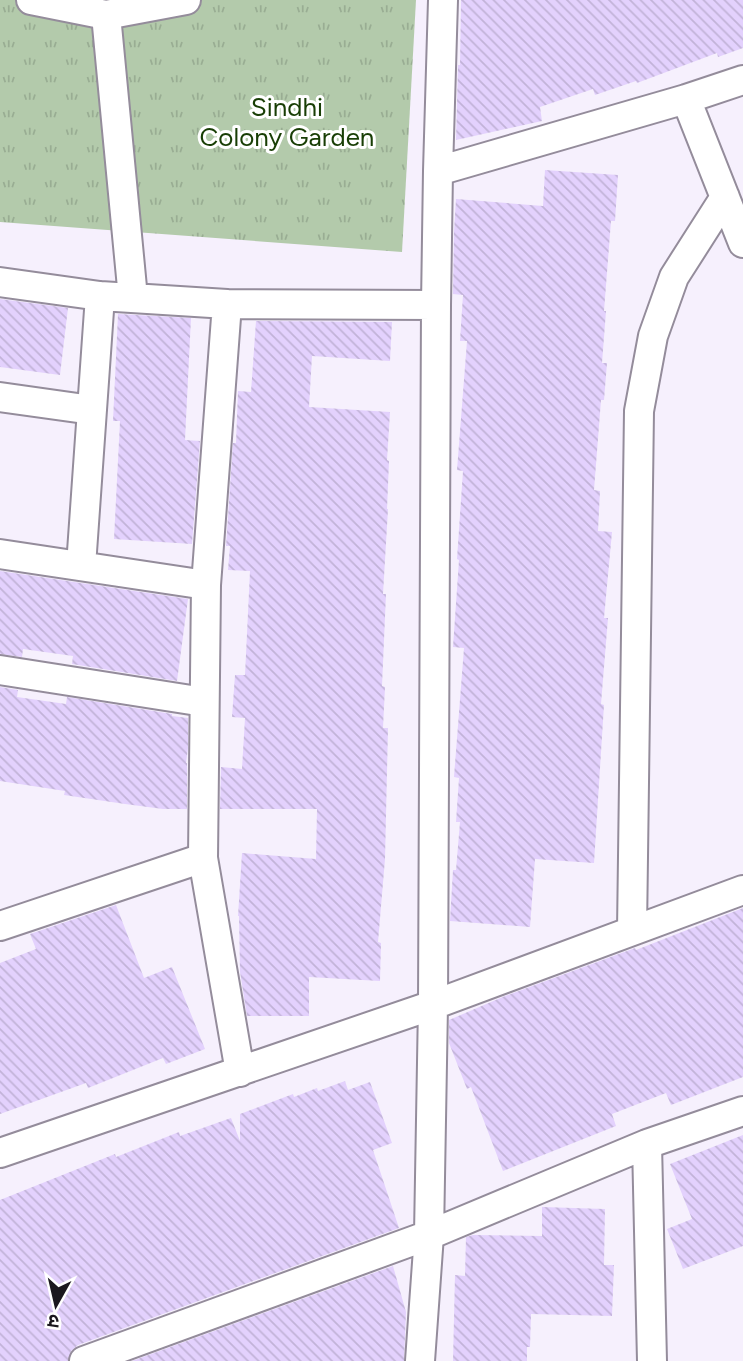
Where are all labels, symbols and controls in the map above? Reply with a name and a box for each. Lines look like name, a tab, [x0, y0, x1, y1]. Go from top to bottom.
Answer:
park label: Sindhi Colony Garden	[200, 91, 374, 153]
north arrow	[21, 1270, 91, 1340]
text: उ	[46, 1309, 61, 1334]

